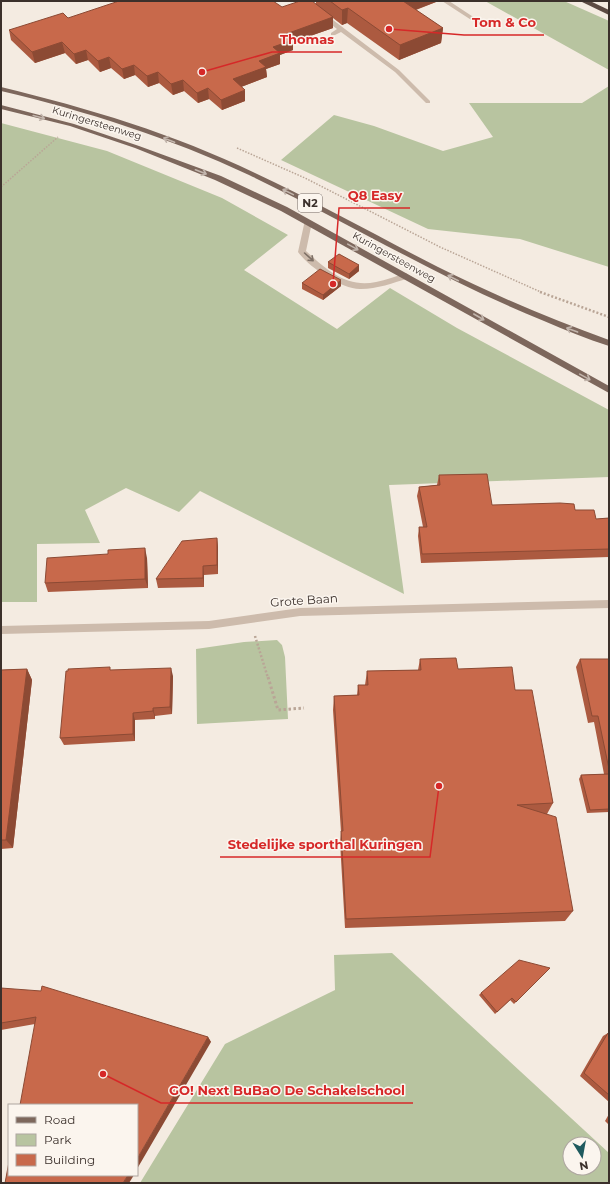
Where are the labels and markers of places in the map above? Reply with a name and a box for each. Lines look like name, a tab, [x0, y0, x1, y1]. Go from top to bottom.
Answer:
callout: Tom & Co	[464, 10, 544, 35]
callout: Thomas	[272, 27, 342, 52]
callout: Q8 Easy	[339, 183, 410, 208]
callout: Stedelijke sporthal Kuringen	[220, 832, 430, 857]
callout: GO! Next BuBaO De Schakelschool	[161, 1078, 413, 1103]

